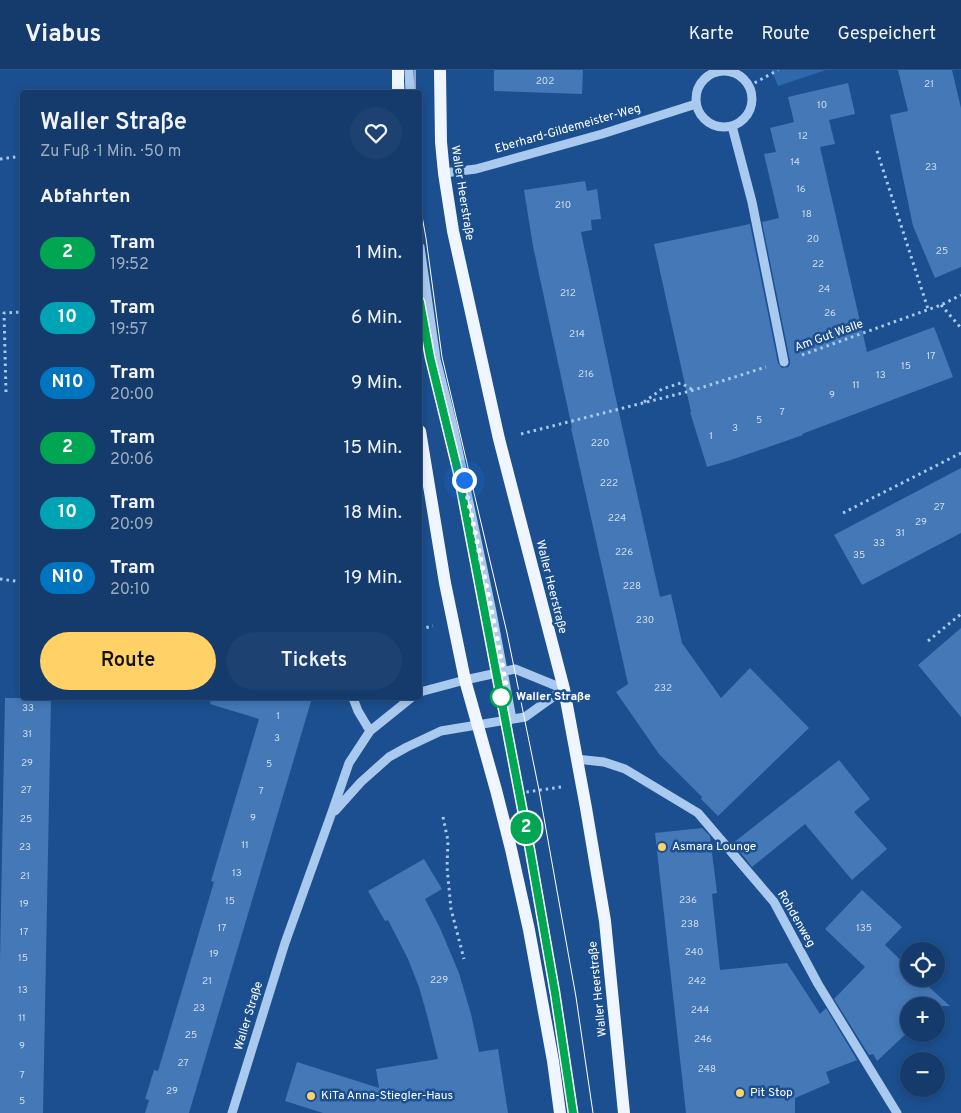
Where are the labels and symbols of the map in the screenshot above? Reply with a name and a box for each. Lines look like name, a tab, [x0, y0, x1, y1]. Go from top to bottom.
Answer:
house number: 202	[536, 75, 554, 88]
house number: 21	[924, 78, 934, 91]
house number: 10	[817, 99, 827, 112]
street label: Eberhard-Gildemeister-Weg	[493, 101, 643, 157]
house number: 12	[798, 130, 808, 143]
street label: Waller Heerstraße	[447, 144, 477, 242]
house number: 14	[790, 156, 800, 169]
house number: 23	[925, 161, 937, 174]
house number: 16	[796, 183, 806, 196]
house number: 210	[555, 199, 571, 212]
house number: 18	[802, 208, 812, 221]
house number: 20	[807, 233, 819, 246]
house number: 25	[936, 245, 948, 258]
house number: 22	[812, 258, 824, 271]
house number: 24	[818, 283, 830, 296]
house number: 212	[560, 287, 576, 300]
house number: 26	[824, 307, 836, 320]
street label: Am Gut Walle	[792, 316, 866, 356]
house number: 214	[569, 328, 585, 341]
house number: 17	[927, 350, 935, 363]
house number: 15	[901, 360, 911, 373]
house number: 216	[578, 368, 594, 381]
house number: 13	[876, 369, 886, 382]
house number: 11	[852, 379, 860, 392]
house number: 9	[829, 389, 835, 402]
house number: 7	[779, 406, 785, 419]
house number: 5	[756, 414, 762, 427]
house number: 3	[732, 422, 738, 435]
house number: 1	[709, 430, 713, 443]
house number: 220	[591, 437, 609, 450]
your location	[452, 468, 477, 493]
house number: 222	[600, 477, 618, 490]
house number: 27	[933, 501, 945, 514]
house number: 224	[608, 512, 626, 525]
house number: 29	[915, 516, 927, 529]
house number: 31	[895, 527, 905, 540]
house number: 33	[873, 537, 885, 550]
street label: Waller Heerstraße	[532, 538, 570, 636]
house number: 226	[615, 546, 633, 559]
house number: 35	[853, 549, 865, 562]
house number: 228	[623, 580, 641, 593]
house number: 230	[636, 614, 654, 627]
house number: 232	[654, 682, 672, 695]
marker: Waller Straße	[490, 686, 512, 708]
place label: Waller Straße	[516, 689, 591, 705]
house number: 33	[22, 702, 34, 715]
house number: 1	[276, 710, 280, 723]
house number: 31	[22, 728, 32, 741]
house number: 3	[274, 732, 280, 745]
house number: 29	[21, 757, 33, 770]
house number: 5	[266, 758, 272, 771]
house number: 27	[20, 784, 32, 797]
house number: 7	[258, 785, 264, 798]
house number: 9	[250, 812, 256, 825]
line badge: 2	[510, 812, 542, 844]
house number: 25	[20, 813, 32, 826]
house number: 11	[241, 839, 249, 852]
place label: Asmara Lounge	[672, 839, 756, 855]
house number: 23	[19, 841, 31, 854]
marker: Asmara Lounge	[656, 841, 668, 853]
house number: 13	[232, 867, 242, 880]
house number: 21	[20, 870, 30, 883]
street label: Rohdenweg	[773, 888, 819, 950]
house number: 236	[679, 894, 697, 907]
house number: 15	[225, 895, 235, 908]
house number: 19	[19, 898, 29, 911]
house number: 238	[681, 918, 699, 931]
house number: 17	[218, 922, 226, 935]
house number: 135	[856, 922, 872, 935]
house number: 17	[20, 926, 28, 939]
street label: Waller Heerstraße	[585, 940, 611, 1038]
house number: 240	[685, 946, 703, 959]
house number: 19	[209, 948, 219, 961]
house number: 15	[18, 952, 28, 965]
house number: 229	[430, 974, 448, 987]
house number: 21	[202, 975, 212, 988]
house number: 242	[688, 975, 706, 988]
street label: Waller Straße	[231, 980, 267, 1052]
house number: 13	[18, 984, 28, 997]
house number: 23	[193, 1002, 205, 1015]
house number: 244	[691, 1004, 709, 1017]
house number: 11	[18, 1012, 26, 1025]
house number: 25	[185, 1029, 197, 1042]
house number: 246	[694, 1033, 712, 1046]
house number: 9	[19, 1040, 25, 1053]
house number: 27	[177, 1057, 189, 1070]
house number: 248	[698, 1063, 716, 1076]
house number: 7	[19, 1069, 25, 1082]
house number: 29	[166, 1085, 178, 1098]
place label: Pit Stop	[750, 1085, 793, 1101]
marker: Pit Stop	[734, 1087, 746, 1099]
place label: KiTa Anna-Stiegler-Haus	[321, 1088, 453, 1104]
marker: KiTa Anna-Stiegler-Haus	[305, 1090, 317, 1102]
house number: 5	[19, 1095, 25, 1108]

